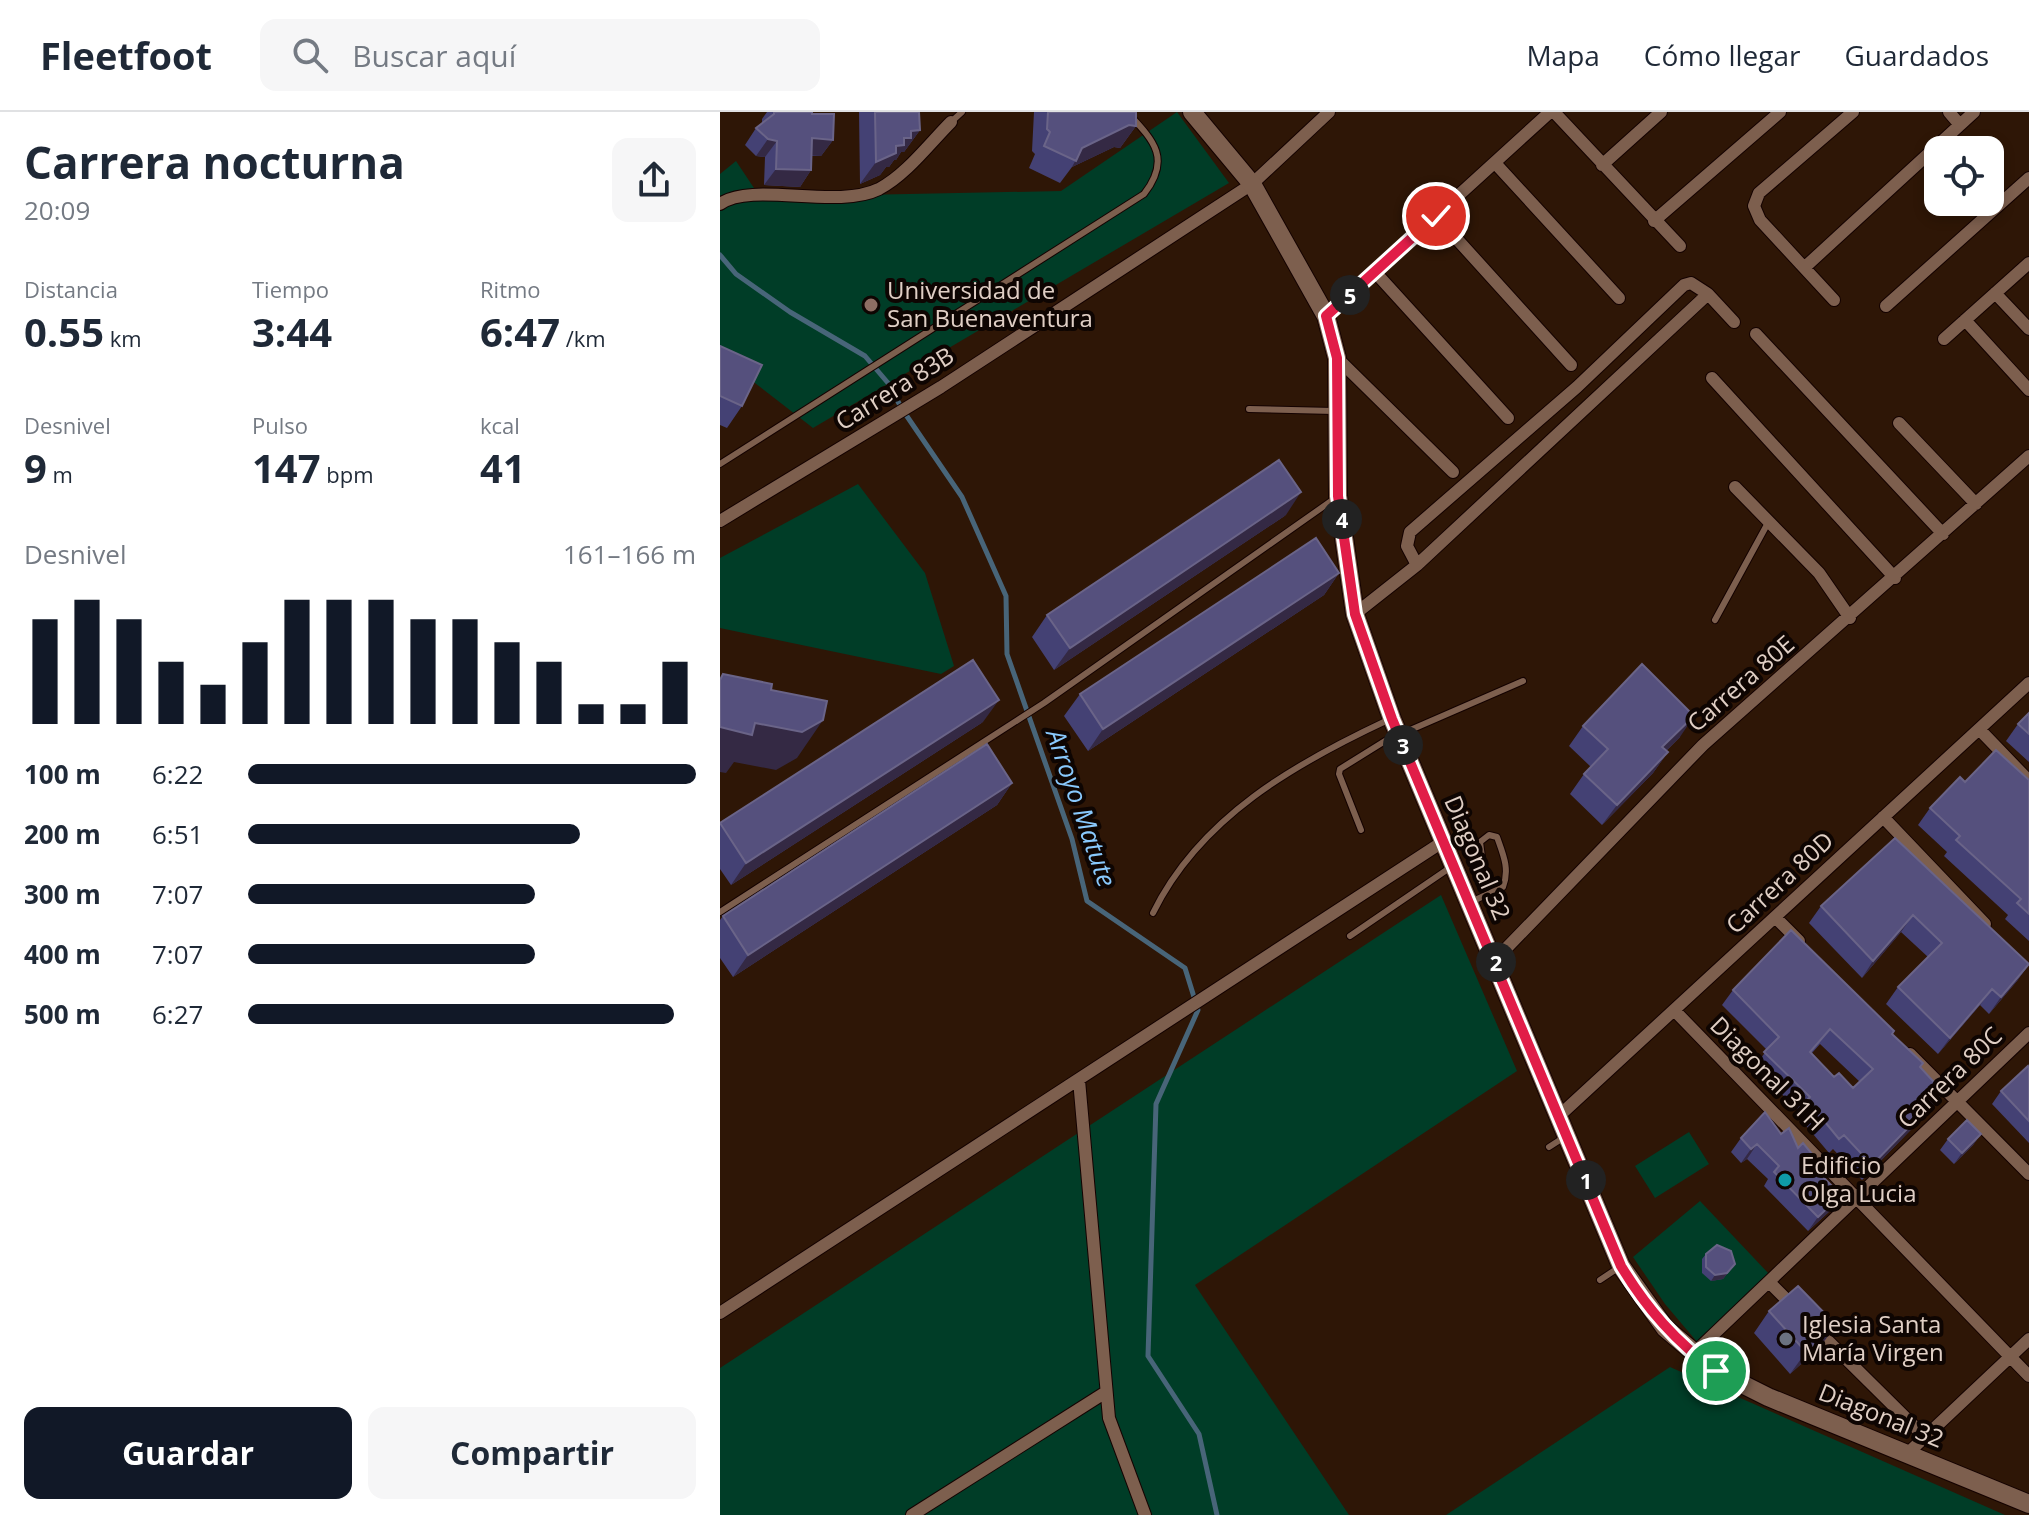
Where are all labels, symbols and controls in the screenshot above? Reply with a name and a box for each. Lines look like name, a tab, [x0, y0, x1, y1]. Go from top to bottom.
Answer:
search box	[260, 19, 820, 91]
text: Fleetfoot	[40, 29, 212, 81]
icon: search	[288, 33, 332, 77]
text: Buscar aquí	[352, 35, 516, 76]
text: Mapa	[1526, 36, 1600, 74]
text: Cómo llegar	[1644, 36, 1800, 74]
text: Guardados	[1844, 36, 1989, 74]
text: Carrera nocturna	[24, 132, 405, 192]
map controls	[1924, 136, 2004, 216]
button: locate	[1924, 136, 2004, 216]
button: share	[612, 138, 696, 222]
pin	[1402, 182, 1470, 250]
text: 20:09	[24, 192, 90, 228]
icon: check	[1414, 194, 1458, 238]
place label: Universidad de San Buenaventura	[887, 273, 1093, 334]
text: Distancia	[24, 274, 118, 304]
text: Tiempo	[252, 274, 329, 304]
text: Ritmo	[480, 274, 541, 304]
pin: 5	[1330, 275, 1370, 315]
text: 5	[1344, 280, 1356, 310]
marker: Universidad de San Buenaventura	[862, 296, 880, 314]
text: 0.55	[24, 304, 104, 359]
text: 3:44	[252, 304, 332, 359]
text: 6:47	[480, 304, 560, 359]
text: km	[104, 323, 142, 353]
text: /km	[560, 323, 606, 353]
street label: Carrera 83B	[829, 338, 960, 437]
text: Desnivel	[24, 410, 111, 440]
text: Pulso	[252, 410, 308, 440]
text: kcal	[480, 410, 520, 440]
text: 9	[24, 440, 47, 495]
text: 147	[252, 440, 321, 495]
text: 41	[480, 440, 526, 495]
text: m	[47, 459, 73, 489]
text: bpm	[321, 459, 374, 489]
pin: 4	[1322, 499, 1362, 539]
text: 4	[1336, 504, 1348, 534]
text: Desnivel	[24, 536, 127, 572]
text: 161–166 m	[563, 536, 696, 572]
street label: Carrera 80E	[1679, 627, 1801, 739]
water label: Arroyo Matute	[1037, 722, 1126, 891]
pin: 3	[1383, 725, 1423, 765]
text: 3	[1397, 730, 1409, 760]
text: 100 m	[24, 756, 101, 792]
text: 6:22	[152, 756, 203, 792]
street label: Diagonal 32	[1437, 790, 1519, 925]
text: 200 m	[24, 816, 101, 852]
text: 6:51	[152, 816, 203, 852]
street label: Carrera 80D	[1718, 824, 1840, 940]
text: 300 m	[24, 876, 101, 912]
text: 7:07	[152, 876, 203, 912]
text: 400 m	[24, 936, 101, 972]
text: 7:07	[152, 936, 203, 972]
pin: 2	[1476, 942, 1516, 982]
text: 2	[1490, 947, 1502, 977]
text: 500 m	[24, 996, 101, 1032]
text: 6:27	[152, 996, 203, 1032]
street label: Diagonal 31H	[1703, 1008, 1833, 1138]
street label: Carrera 80C	[1889, 1019, 2008, 1135]
place label: Edificio Olga Lucia	[1801, 1148, 1916, 1209]
pin: 1	[1566, 1160, 1606, 1200]
text: 1	[1580, 1165, 1592, 1195]
marker: Edificio Olga Lucia	[1776, 1171, 1794, 1189]
place label: Iglesia Santa María Virgen	[1802, 1307, 1944, 1368]
marker: Iglesia Santa María Virgen	[1777, 1330, 1795, 1348]
pin	[1682, 1337, 1750, 1405]
icon: arrive	[1694, 1349, 1738, 1393]
street label: Diagonal 32	[1814, 1375, 1949, 1455]
button: Guardar	[24, 1407, 352, 1499]
button: Compartir	[368, 1407, 696, 1499]

